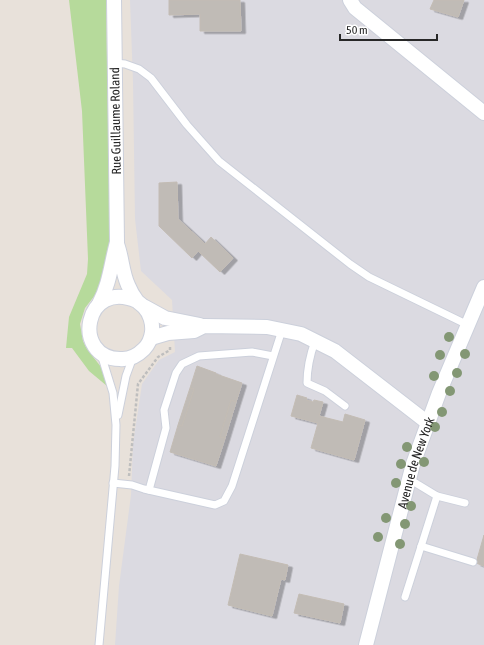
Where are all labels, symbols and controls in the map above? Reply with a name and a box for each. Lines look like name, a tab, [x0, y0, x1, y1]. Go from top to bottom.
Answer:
scale bar	[340, 16, 437, 42]
text: 50 m	[346, 23, 368, 37]
street label: Rue Guillaume Roland	[107, 67, 124, 175]
street label: Avenue de New York	[395, 415, 438, 510]

